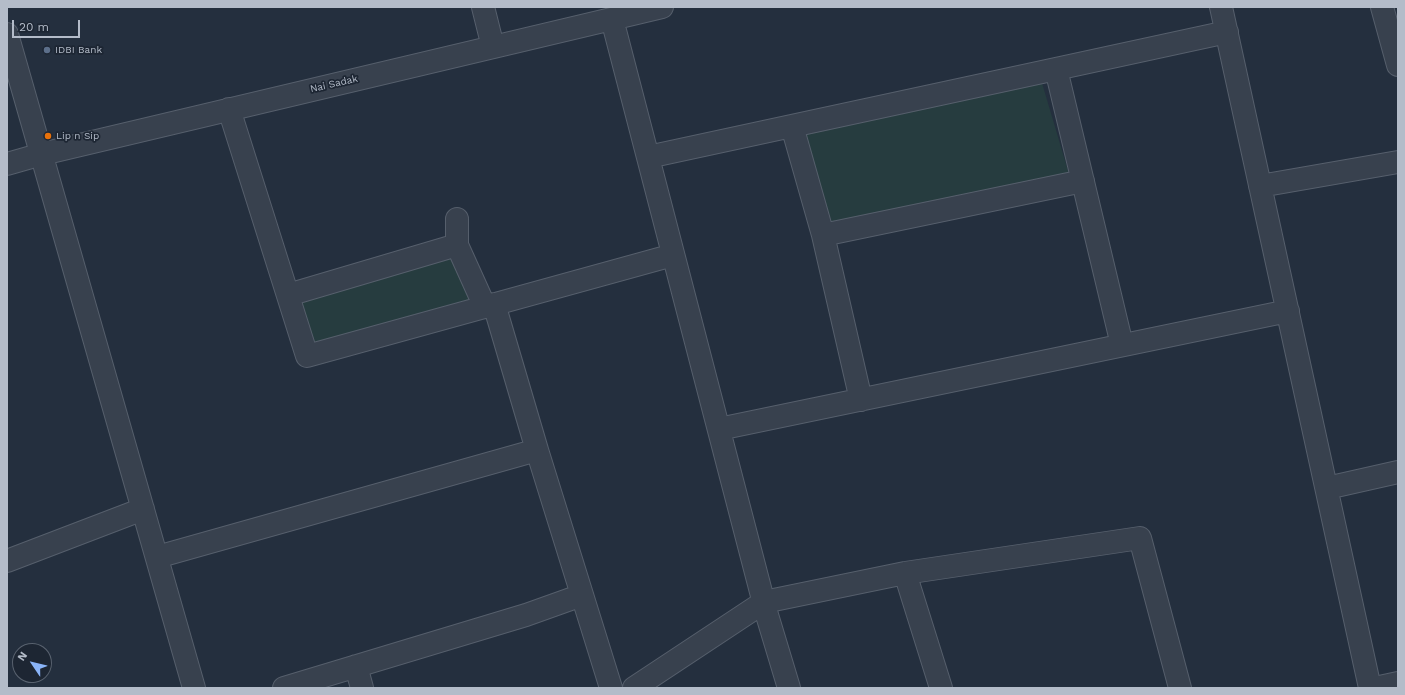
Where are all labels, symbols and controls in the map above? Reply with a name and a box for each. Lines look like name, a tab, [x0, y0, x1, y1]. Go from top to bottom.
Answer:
scale bar	[14, 12, 82, 38]
text: 20 m	[19, 20, 49, 34]
place label: IDBI Bank	[55, 44, 102, 56]
marker: IDBI Bank	[42, 45, 52, 55]
street label: Nai Sadak	[309, 73, 359, 95]
place label: Lip n Sip	[56, 130, 99, 142]
marker: Lip n Sip	[43, 131, 53, 141]
north arrow	[12, 643, 52, 683]
text: N	[15, 649, 30, 663]

